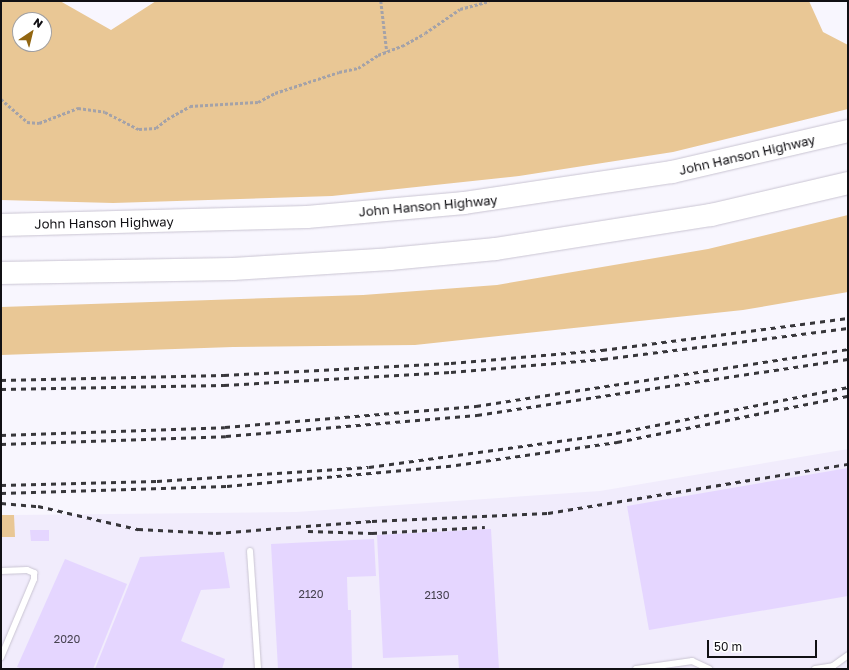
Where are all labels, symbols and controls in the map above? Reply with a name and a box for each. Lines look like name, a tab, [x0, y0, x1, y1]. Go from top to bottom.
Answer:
north arrow	[12, 12, 52, 52]
text: N	[31, 15, 46, 30]
street label: John Hanson Highway	[677, 132, 817, 178]
street label: John Hanson Highway	[358, 192, 498, 220]
street label: John Hanson Highway	[34, 214, 174, 232]
house number: 2120	[299, 587, 323, 601]
house number: 2130	[425, 588, 449, 602]
house number: 2020	[54, 632, 80, 646]
scale bar	[709, 632, 819, 658]
text: 50 m	[714, 639, 742, 654]

